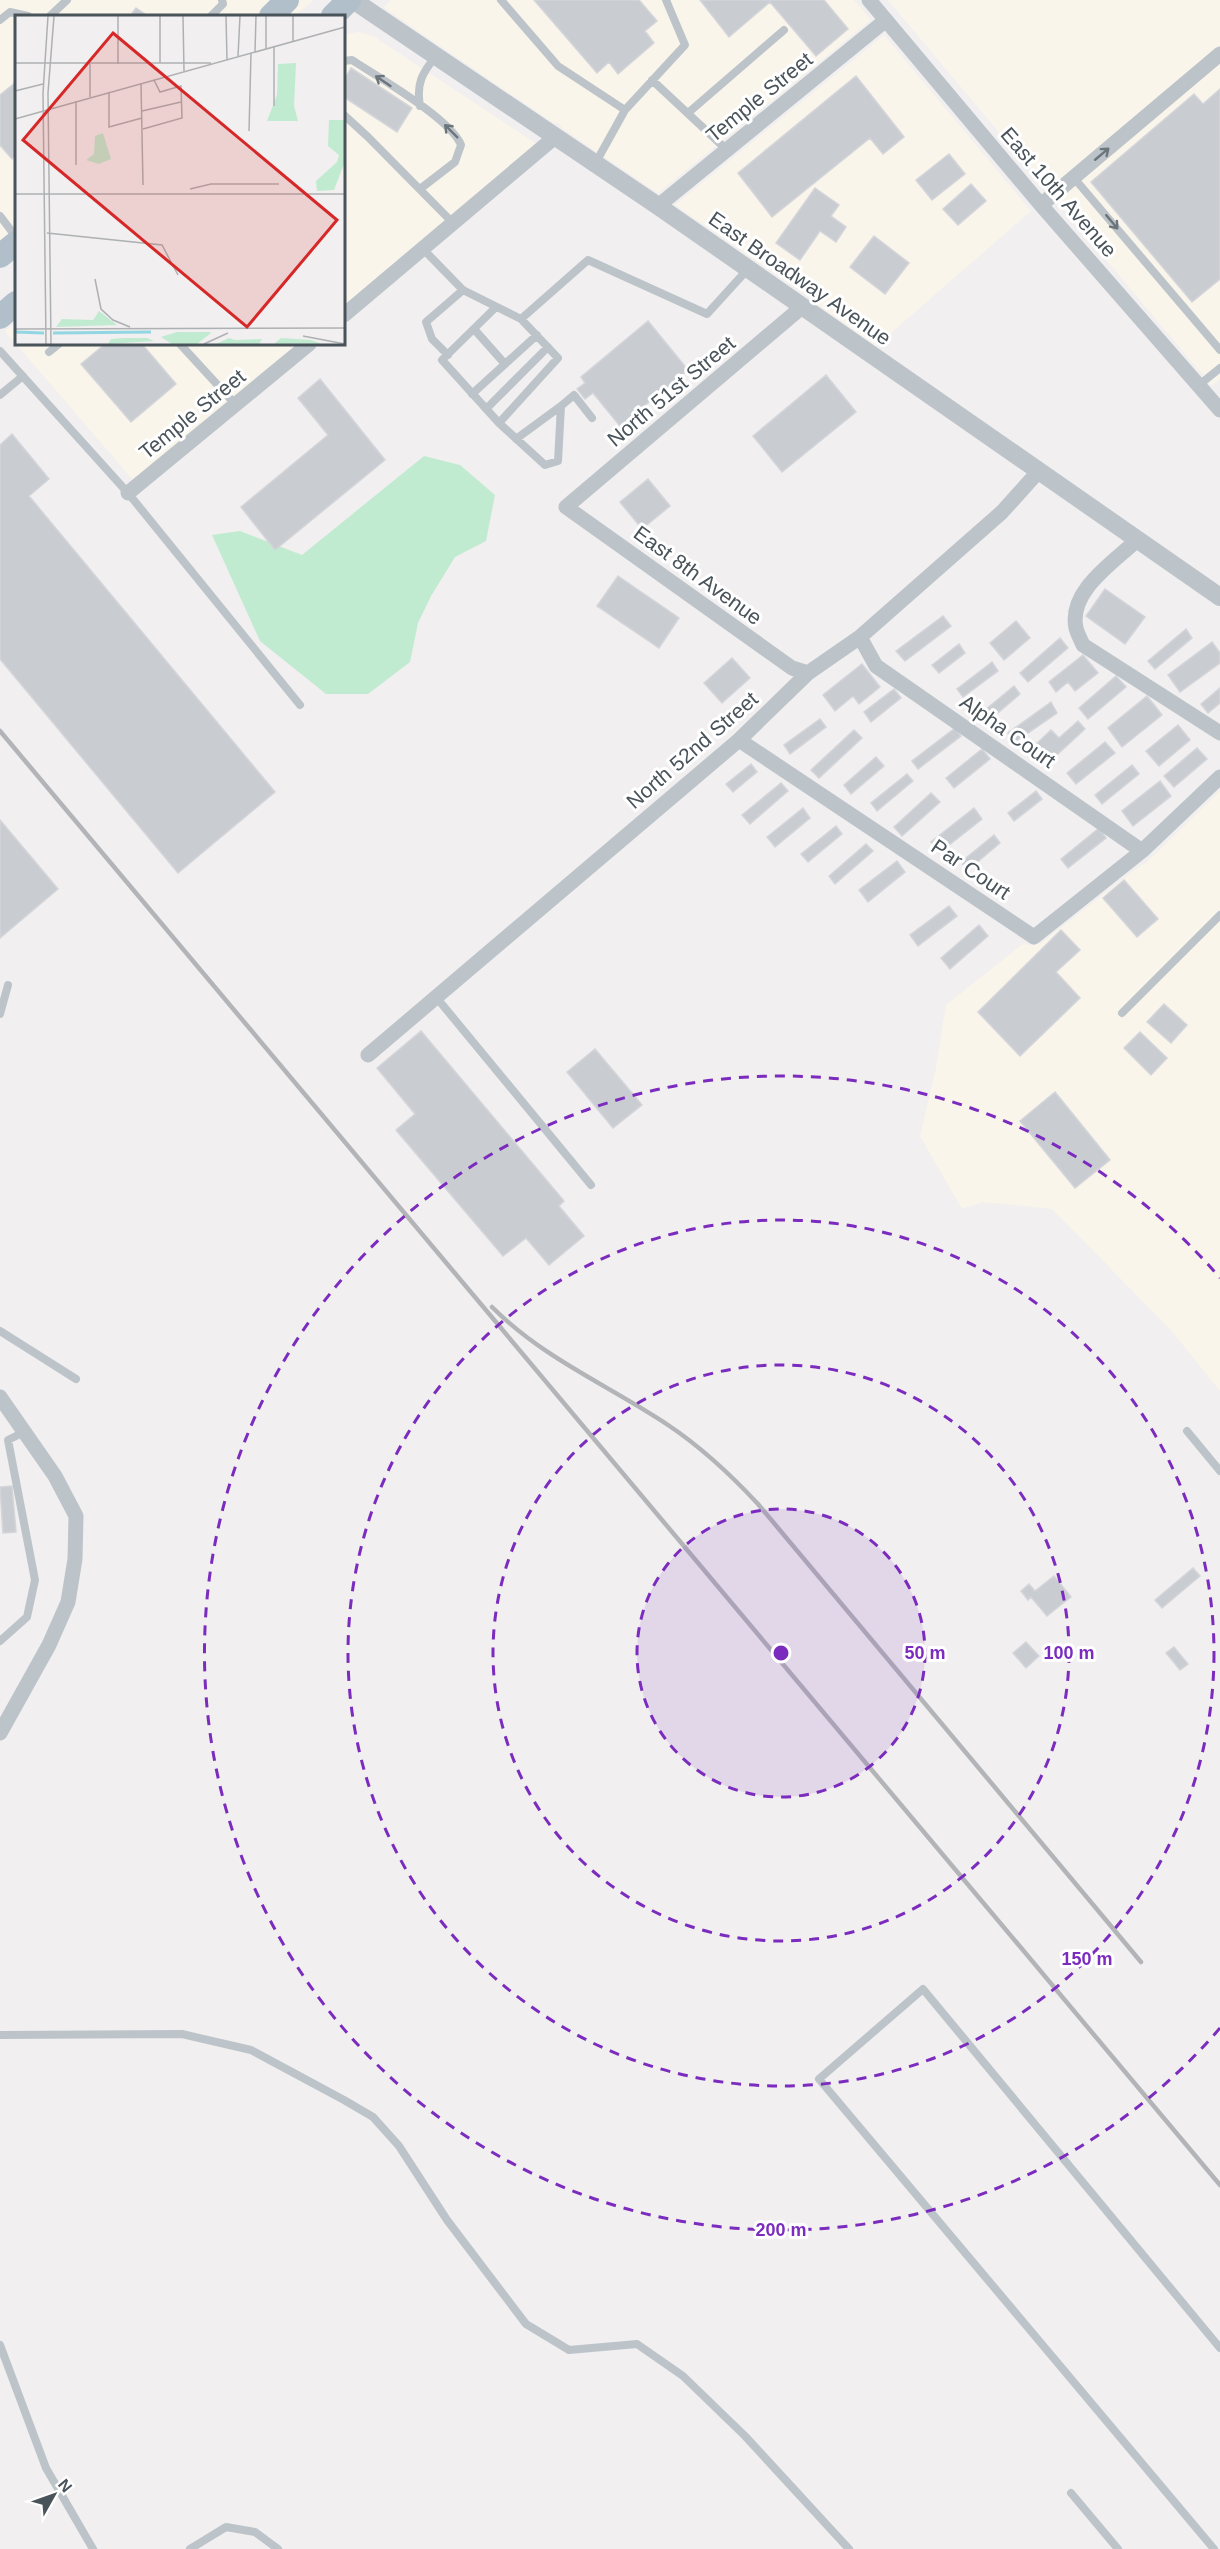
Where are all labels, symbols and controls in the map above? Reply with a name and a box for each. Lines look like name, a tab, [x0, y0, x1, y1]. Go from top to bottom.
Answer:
inset map	[15, 15, 345, 345]
street label: Temple Street	[701, 47, 817, 147]
one-way arrow	[374, 74, 391, 87]
street label: East 10th Avenue	[996, 122, 1122, 262]
one-way arrow	[444, 124, 459, 139]
one-way arrow	[1094, 147, 1109, 161]
street label: East Broadway Avenue	[705, 206, 895, 350]
one-way arrow	[1105, 214, 1119, 229]
street label: North 51st Street	[603, 331, 739, 451]
street label: Temple Street	[134, 364, 250, 464]
street label: East 8th Avenue	[630, 521, 766, 629]
street label: North 52nd Street	[622, 687, 762, 813]
street label: Alpha Court	[956, 690, 1060, 772]
street label: Par Court	[927, 834, 1015, 904]
centre of rings	[771, 1643, 791, 1663]
text: 50 m	[904, 1643, 946, 1663]
text: 100 m	[1043, 1643, 1095, 1663]
text: 150 m	[1061, 1949, 1113, 1969]
text: 200 m	[755, 2220, 807, 2240]
north arrow	[24, 2465, 84, 2525]
text: N	[55, 2476, 75, 2496]

